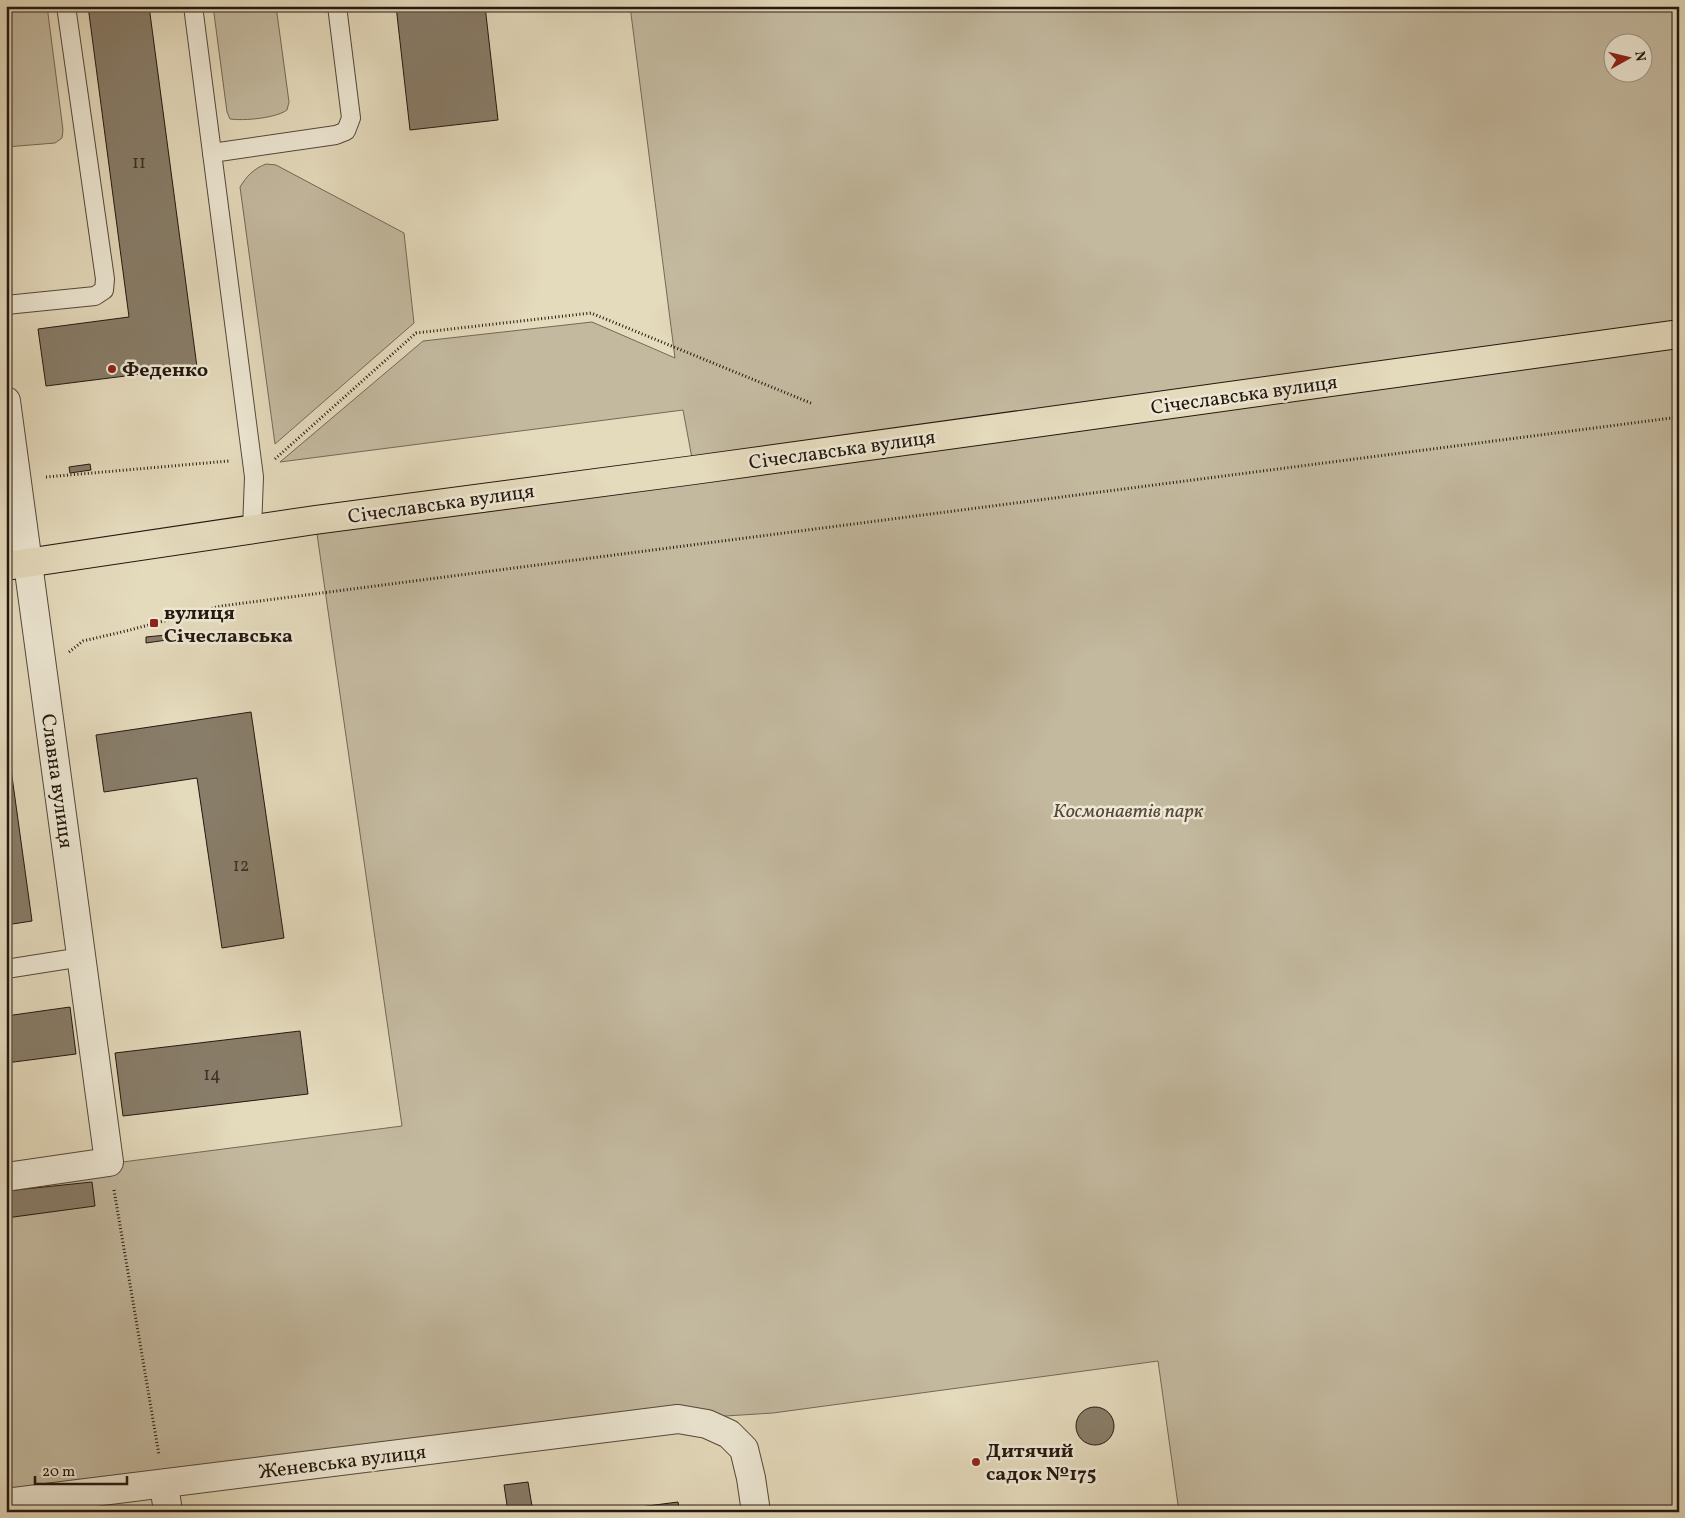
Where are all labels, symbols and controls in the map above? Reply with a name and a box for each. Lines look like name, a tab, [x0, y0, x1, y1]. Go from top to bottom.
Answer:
north arrow	[1602, 32, 1652, 82]
text: N	[1629, 50, 1650, 63]
house number: 11	[132, 151, 146, 176]
place label: Феденко	[122, 357, 208, 385]
marker: Феденко	[106, 363, 118, 375]
street label: Січеславська вулиця	[1149, 369, 1339, 423]
street label: Січеславська вулиця	[747, 424, 937, 478]
street label: Січеславська вулиця	[346, 478, 536, 532]
place label: вулиця Січеславська	[164, 600, 293, 651]
marker: вулиця Січеславська	[148, 617, 160, 629]
street label: Славна вулиця	[33, 712, 79, 850]
park label: Космонавтів парк	[1053, 798, 1204, 826]
house number: 12	[233, 854, 249, 879]
house number: 14	[203, 1063, 221, 1088]
place label: Дитячий садок №175	[986, 1438, 1096, 1489]
street label: Женевська вулиця	[257, 1439, 428, 1487]
scale bar	[35, 1453, 128, 1485]
marker: Дитячий садок №175	[970, 1456, 982, 1468]
text: 20 m	[42, 1462, 75, 1483]

